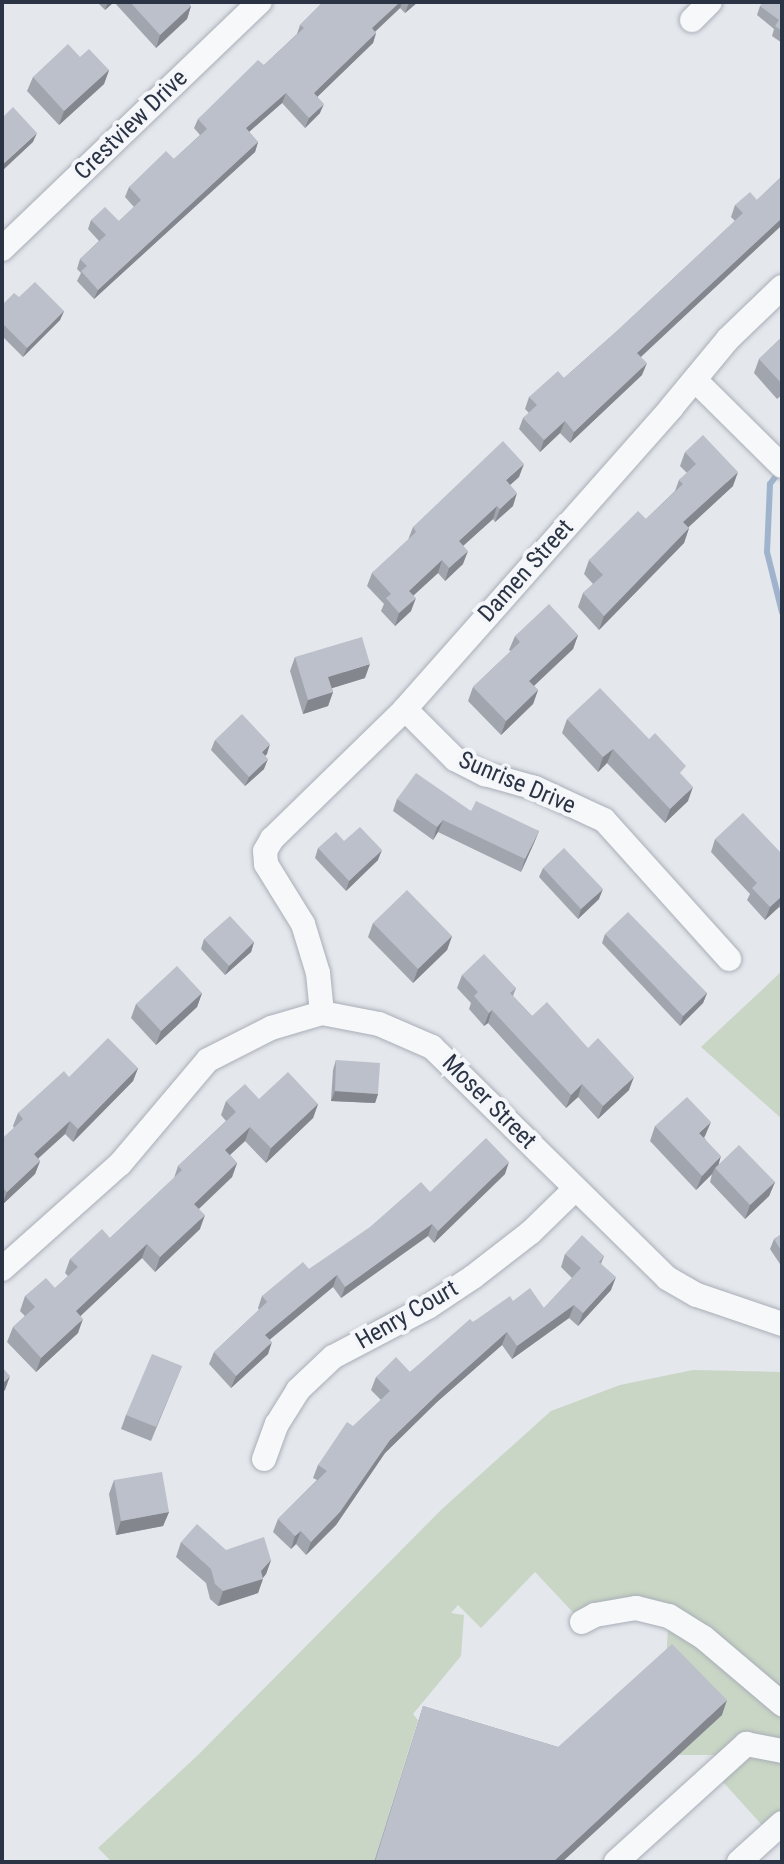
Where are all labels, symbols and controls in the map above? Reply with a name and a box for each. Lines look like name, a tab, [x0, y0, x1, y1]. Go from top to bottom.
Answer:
street label: Crestview Drive	[68, 64, 194, 186]
street label: Damen Street	[473, 514, 579, 628]
street label: Sunrise Drive	[454, 746, 580, 820]
street label: Moser Street	[436, 1049, 542, 1155]
street label: Henry Court	[351, 1274, 463, 1356]

